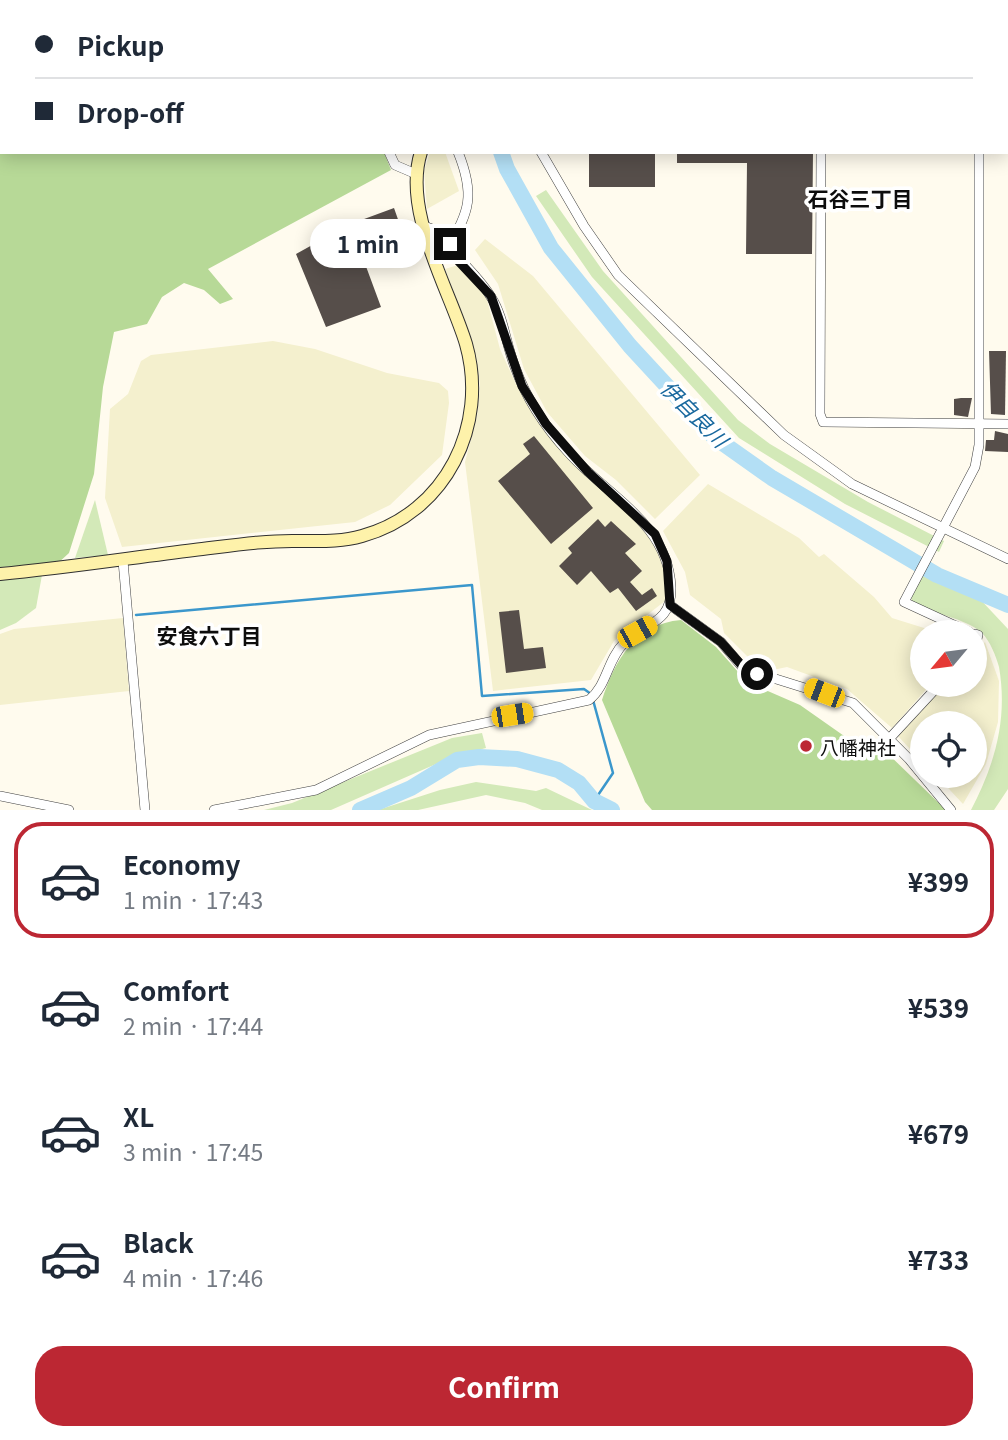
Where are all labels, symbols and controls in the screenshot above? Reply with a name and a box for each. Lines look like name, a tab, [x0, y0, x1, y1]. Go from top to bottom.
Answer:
text: Pickup	[77, 26, 164, 63]
text: Drop-off	[77, 93, 184, 130]
district label: 石谷三丁目	[808, 183, 913, 213]
callout: 1 min	[310, 219, 426, 268]
text: 1 min	[337, 226, 399, 260]
route end	[434, 228, 466, 260]
water label: 伊自良川	[655, 373, 737, 455]
car	[614, 613, 661, 651]
district label: 安食六丁目	[157, 620, 262, 650]
north arrow	[910, 620, 987, 696]
map controls	[910, 620, 987, 788]
route start	[741, 658, 773, 690]
car	[801, 676, 848, 710]
car	[490, 701, 535, 729]
button: locate	[910, 711, 987, 788]
place label: 八幡神社	[820, 733, 896, 760]
marker: 八幡神社	[798, 738, 814, 754]
text: Economy	[123, 845, 241, 882]
icon: car	[39, 849, 102, 912]
text: ¥399	[908, 862, 969, 899]
text: 1 min · 17:43	[123, 882, 263, 916]
text: Comfort	[123, 971, 229, 1008]
icon: car	[39, 975, 102, 1038]
text: ¥539	[908, 988, 969, 1025]
text: 2 min · 17:44	[123, 1008, 263, 1042]
text: XL	[123, 1097, 154, 1134]
icon: car	[39, 1101, 102, 1164]
text: ¥679	[908, 1114, 969, 1151]
text: 3 min · 17:45	[123, 1134, 263, 1168]
text: Black	[123, 1223, 194, 1260]
icon: car	[39, 1227, 102, 1290]
text: ¥733	[908, 1240, 969, 1277]
text: 4 min · 17:46	[123, 1260, 263, 1294]
button: Confirm	[35, 1346, 973, 1426]

